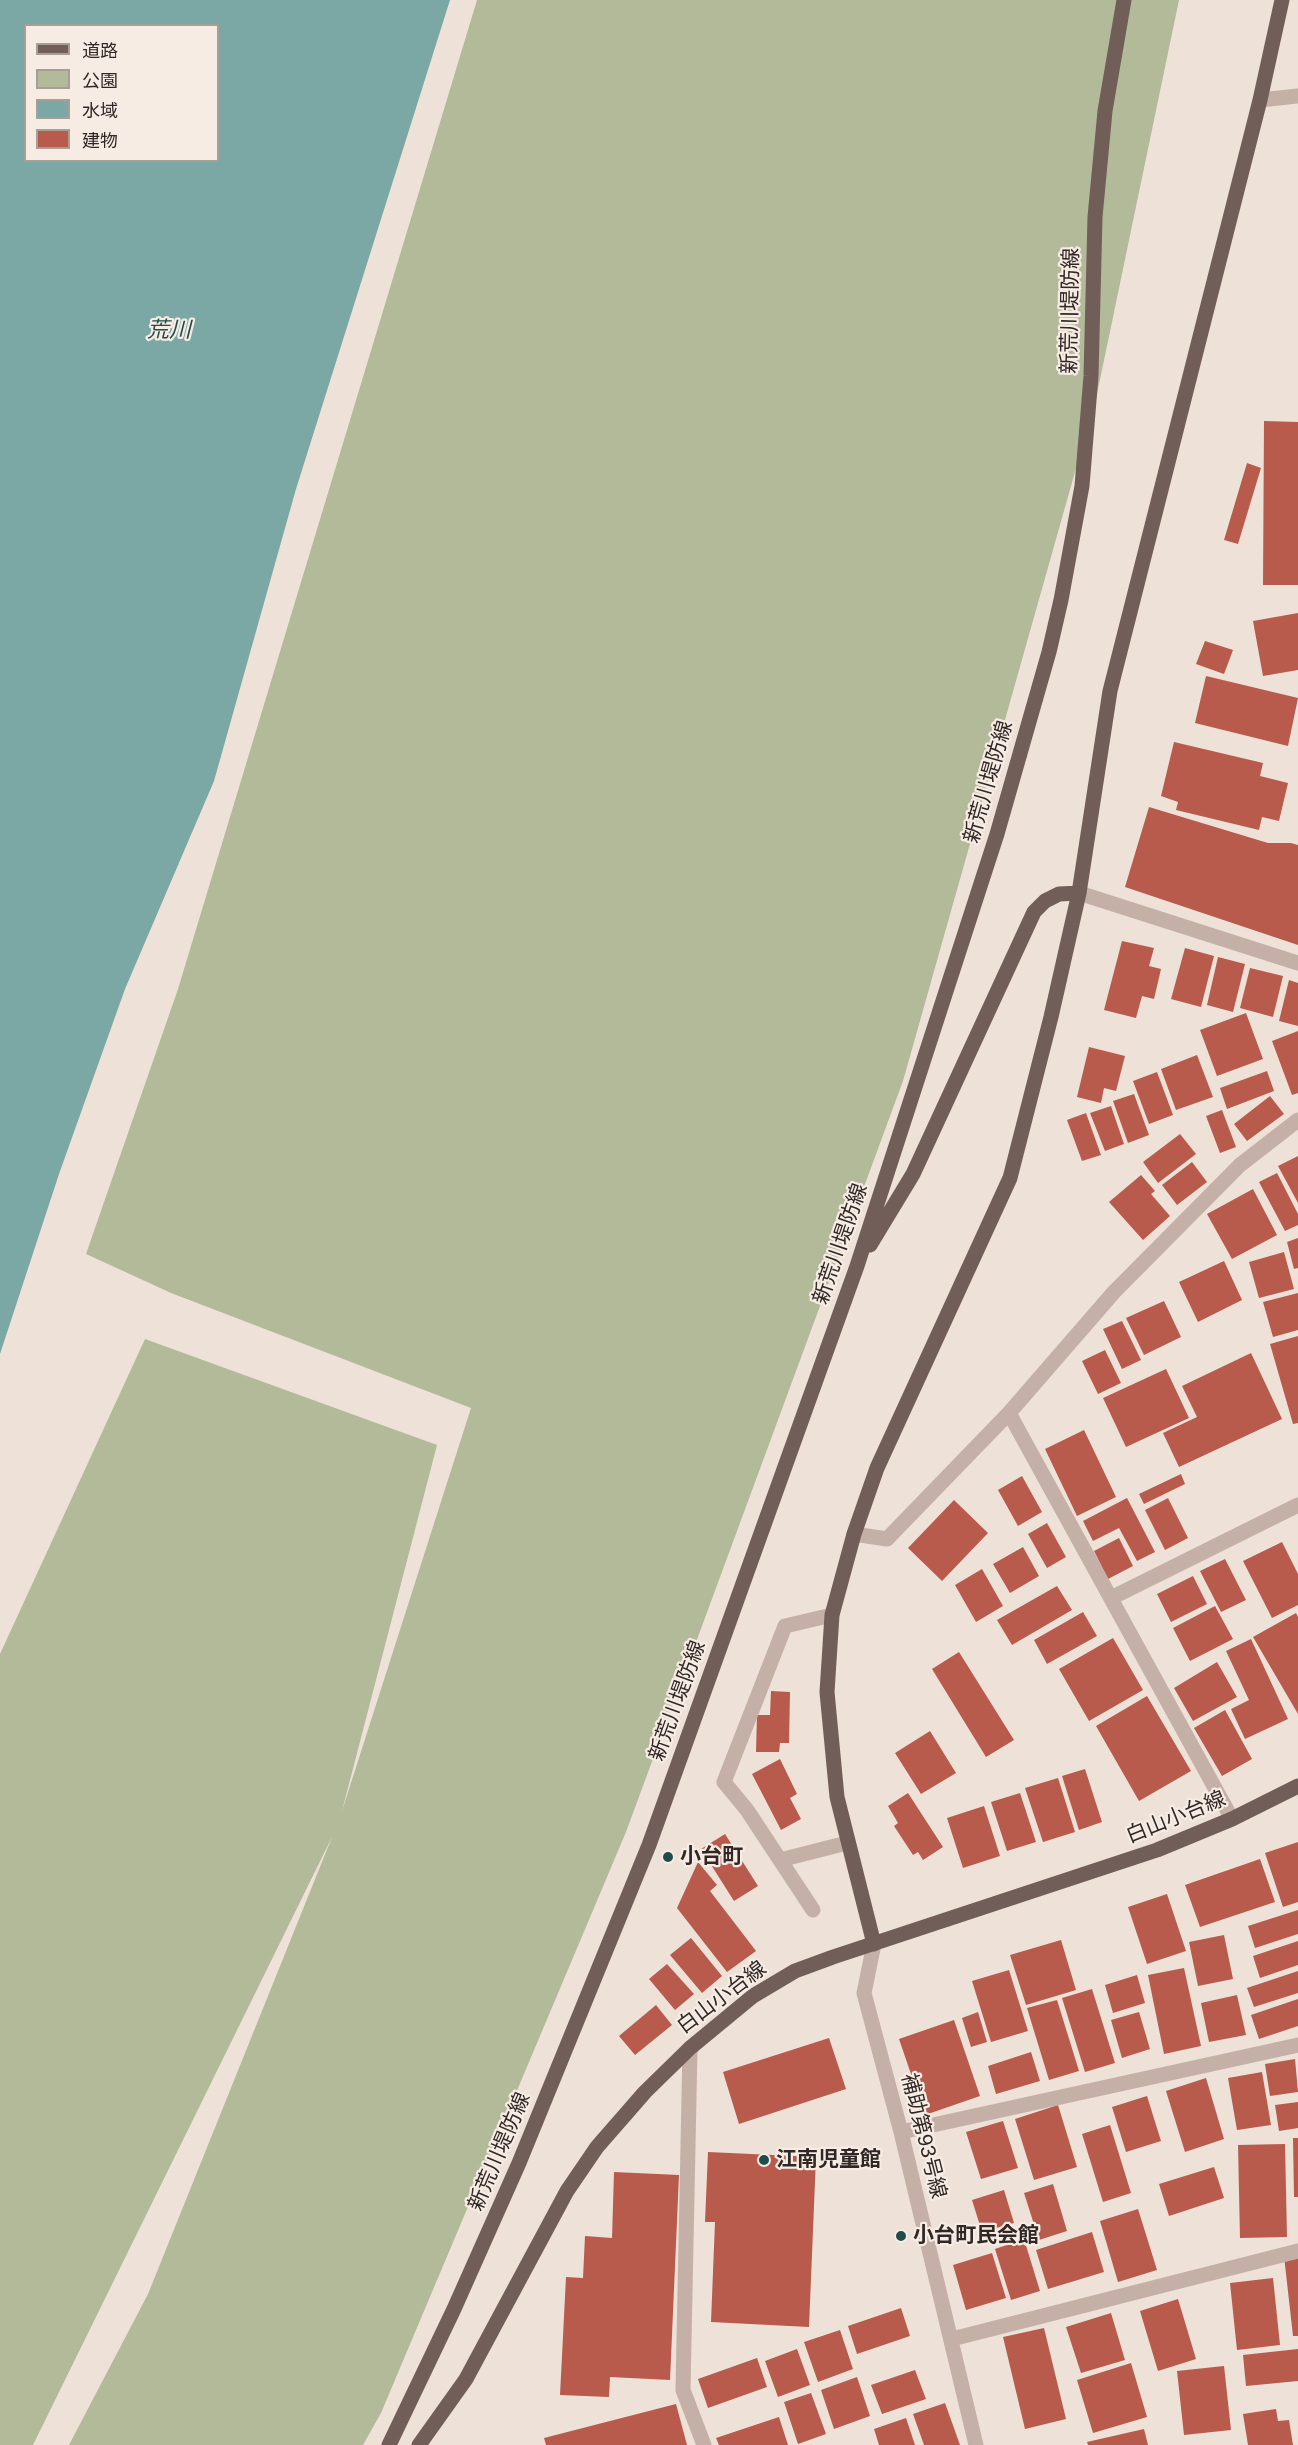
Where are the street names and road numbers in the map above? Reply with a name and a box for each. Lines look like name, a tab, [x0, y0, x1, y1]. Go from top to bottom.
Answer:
street label: 新荒川堤防線	[1057, 248, 1085, 374]
street label: 新荒川堤防線	[960, 718, 1018, 846]
street label: 新荒川堤防線	[809, 1180, 873, 1308]
street label: 新荒川堤防線	[645, 1637, 711, 1765]
street label: 白山小台線	[1123, 1787, 1229, 1849]
street label: 白山小台線	[672, 1956, 772, 2040]
street label: 補助第93号線	[895, 2071, 951, 2201]
street label: 新荒川堤防線	[464, 2089, 536, 2215]

